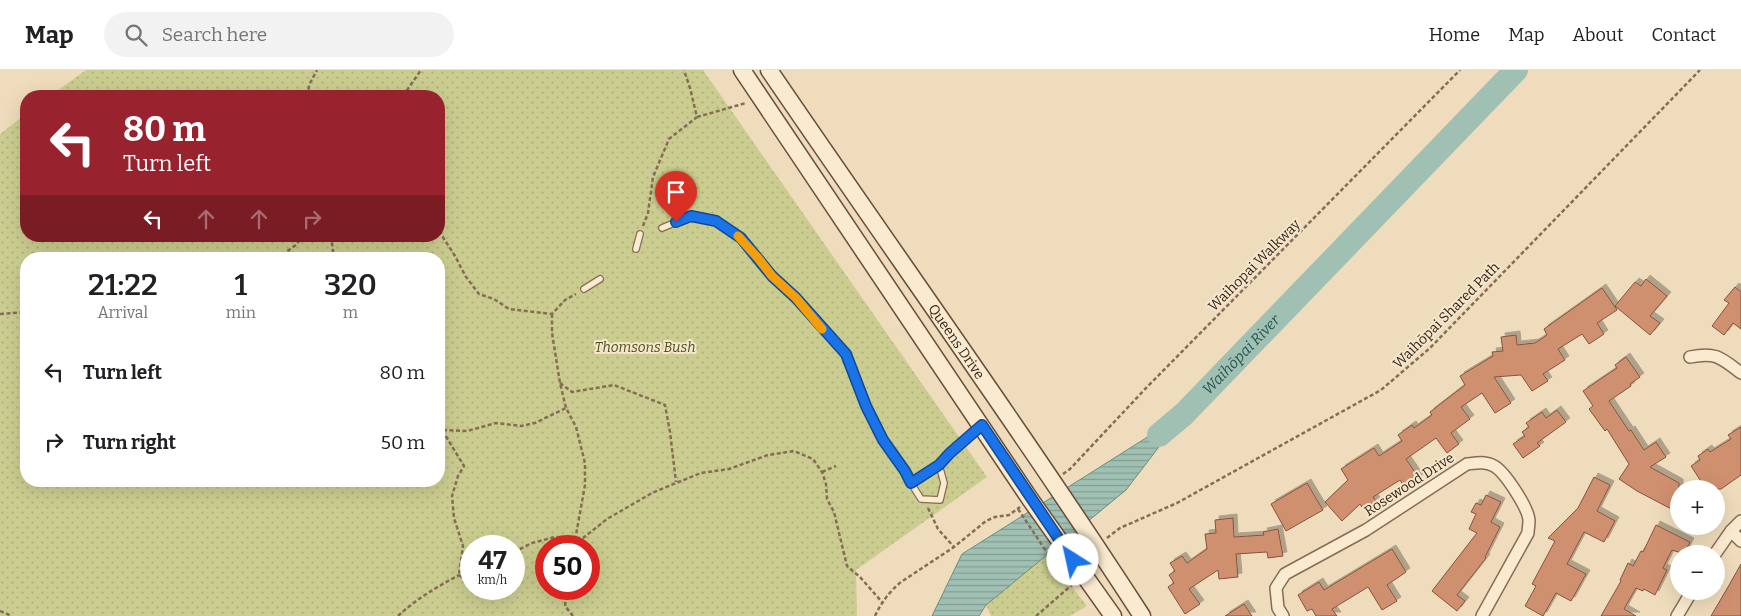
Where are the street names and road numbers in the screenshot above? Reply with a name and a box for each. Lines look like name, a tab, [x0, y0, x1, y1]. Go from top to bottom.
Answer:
street label: Waihopai Walkway	[1205, 215, 1304, 315]
street label: Waihōpai Shared Path	[1390, 258, 1503, 372]
street label: Queens Drive	[924, 301, 988, 382]
street label: Rosewood Drive	[1361, 449, 1457, 520]

